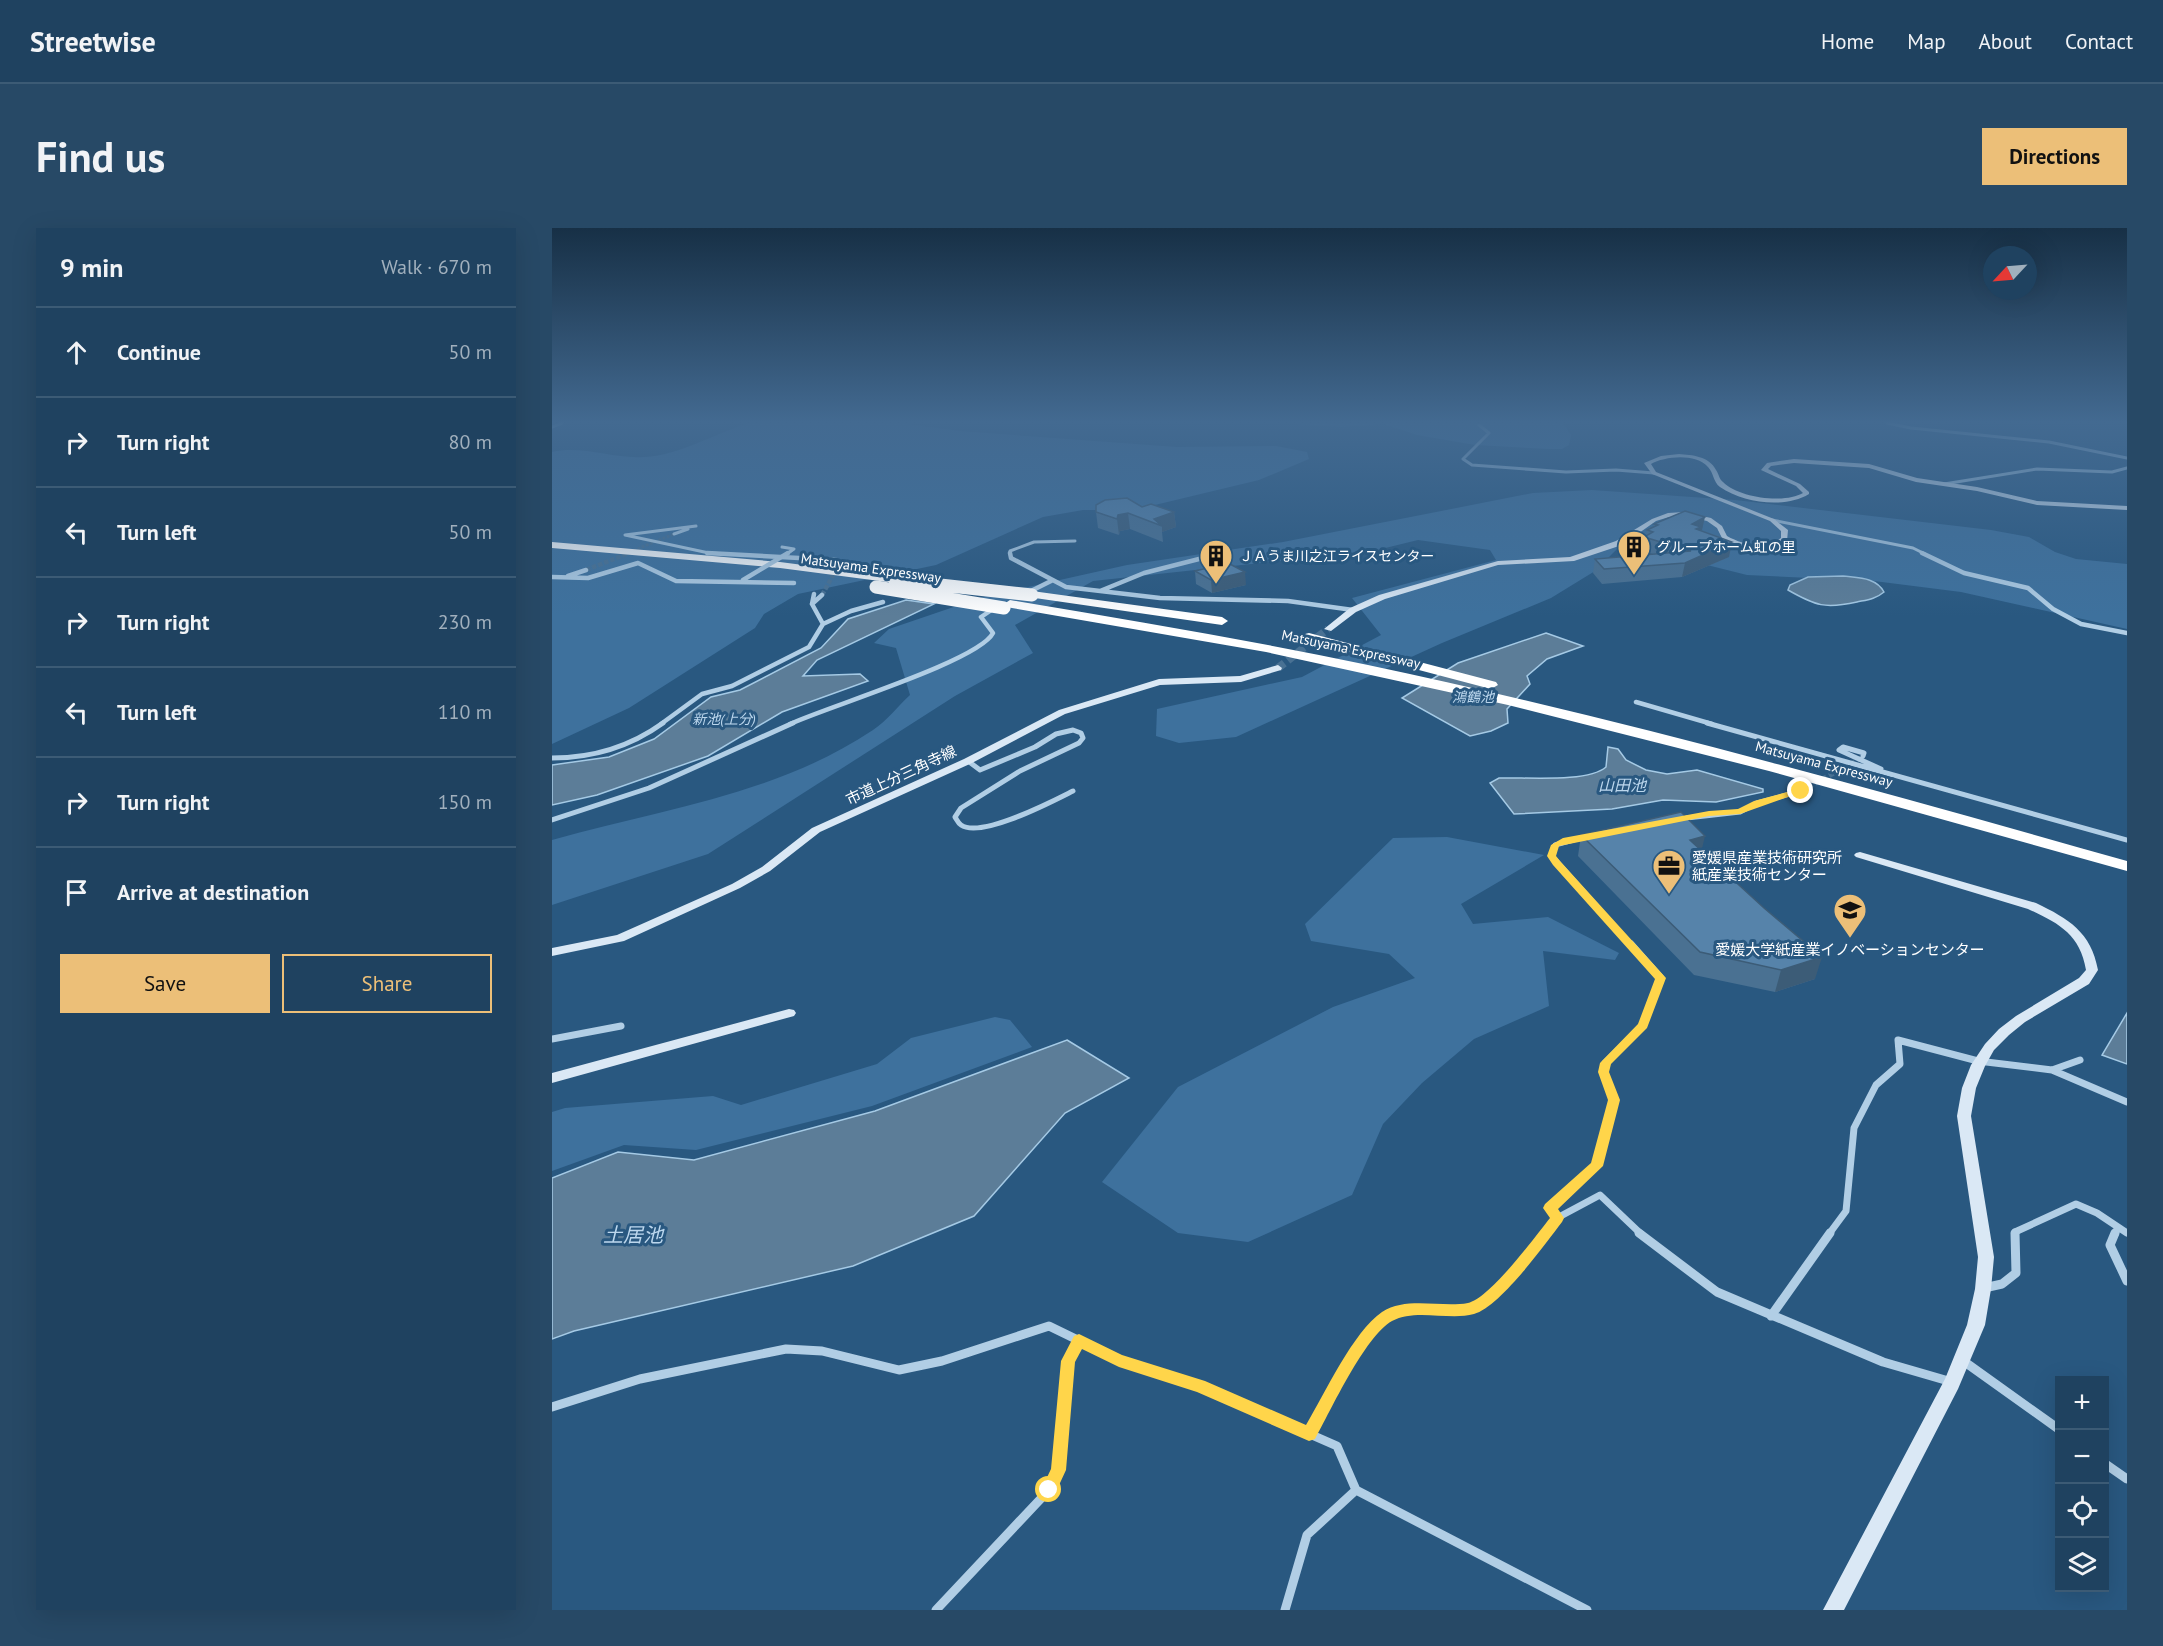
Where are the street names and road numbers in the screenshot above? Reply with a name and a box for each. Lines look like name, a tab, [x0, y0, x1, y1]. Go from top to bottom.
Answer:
street label: Matsuyama Expressway	[800, 549, 943, 587]
street label: Matsuyama Expressway	[1280, 625, 1423, 673]
street label: Matsuyama Expressway	[1753, 737, 1895, 791]
street label: 市道上分三角寺線	[843, 741, 959, 809]

